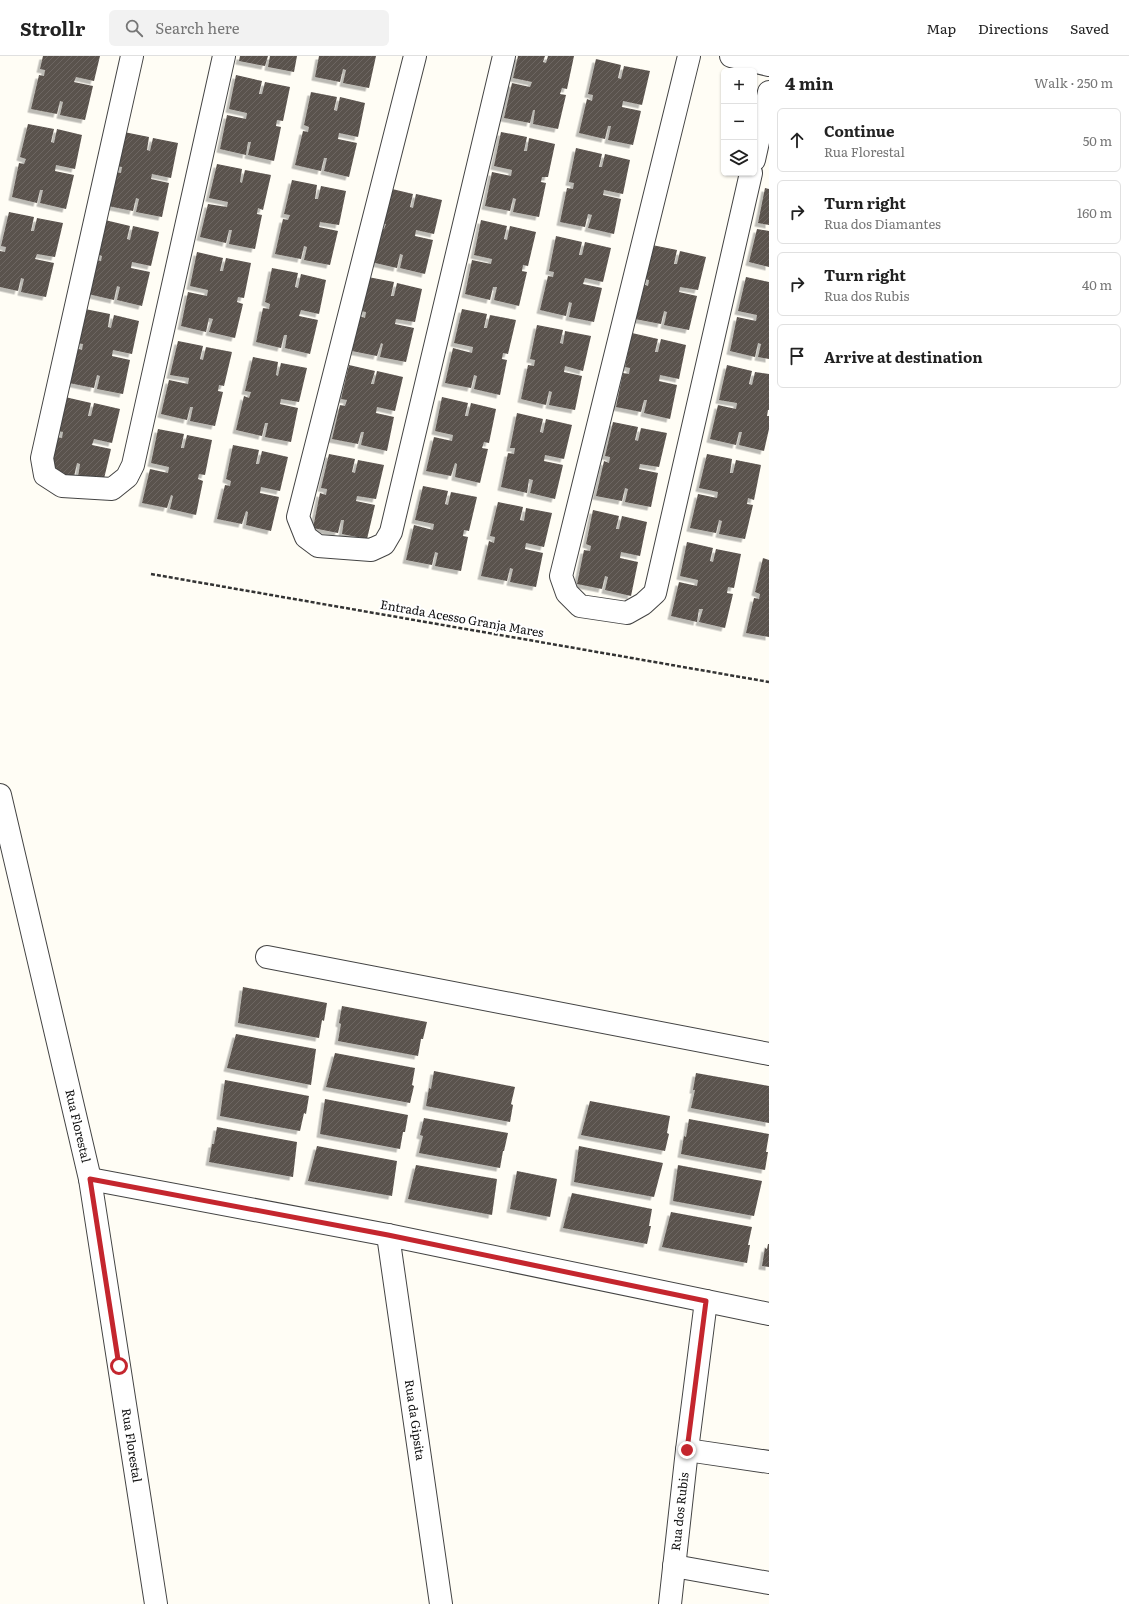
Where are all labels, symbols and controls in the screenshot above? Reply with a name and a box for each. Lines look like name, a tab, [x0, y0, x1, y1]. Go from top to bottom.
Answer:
search box	[109, 10, 389, 46]
text: Strollr	[20, 14, 85, 42]
text: Search here	[155, 16, 240, 39]
icon: search	[123, 17, 145, 39]
text: Map	[926, 18, 956, 38]
text: Directions	[978, 18, 1048, 38]
text: Saved	[1070, 18, 1109, 38]
map controls	[721, 68, 757, 176]
button: +	[721, 68, 757, 104]
text: 4 min	[785, 70, 834, 95]
text: Walk · 250 m	[1034, 73, 1113, 92]
button: −	[721, 104, 757, 140]
text: Continue	[824, 119, 894, 142]
icon: ahead	[786, 129, 808, 151]
text: 50 m	[1083, 131, 1112, 150]
button: layers	[721, 140, 757, 176]
text: Rua Florestal	[824, 142, 905, 161]
text: Turn right	[824, 191, 906, 214]
icon: right	[786, 201, 808, 223]
text: 160 m	[1077, 203, 1112, 222]
text: Rua dos Diamantes	[824, 214, 941, 233]
text: Turn right	[824, 263, 906, 286]
icon: right	[786, 273, 808, 295]
text: 40 m	[1082, 275, 1112, 294]
text: Rua dos Rubis	[824, 286, 909, 305]
icon: arrive	[786, 345, 808, 367]
text: Arrive at destination	[824, 345, 983, 368]
street label: Entrada Acesso Granja Mares	[379, 595, 546, 641]
street label: Rua Florestal	[61, 1087, 96, 1164]
route start	[110, 1357, 128, 1375]
street label: Rua da Gipsita	[401, 1378, 430, 1462]
street label: Rua Florestal	[118, 1407, 147, 1484]
route end	[678, 1441, 696, 1459]
street label: Rua dos Rubis	[666, 1471, 693, 1552]

